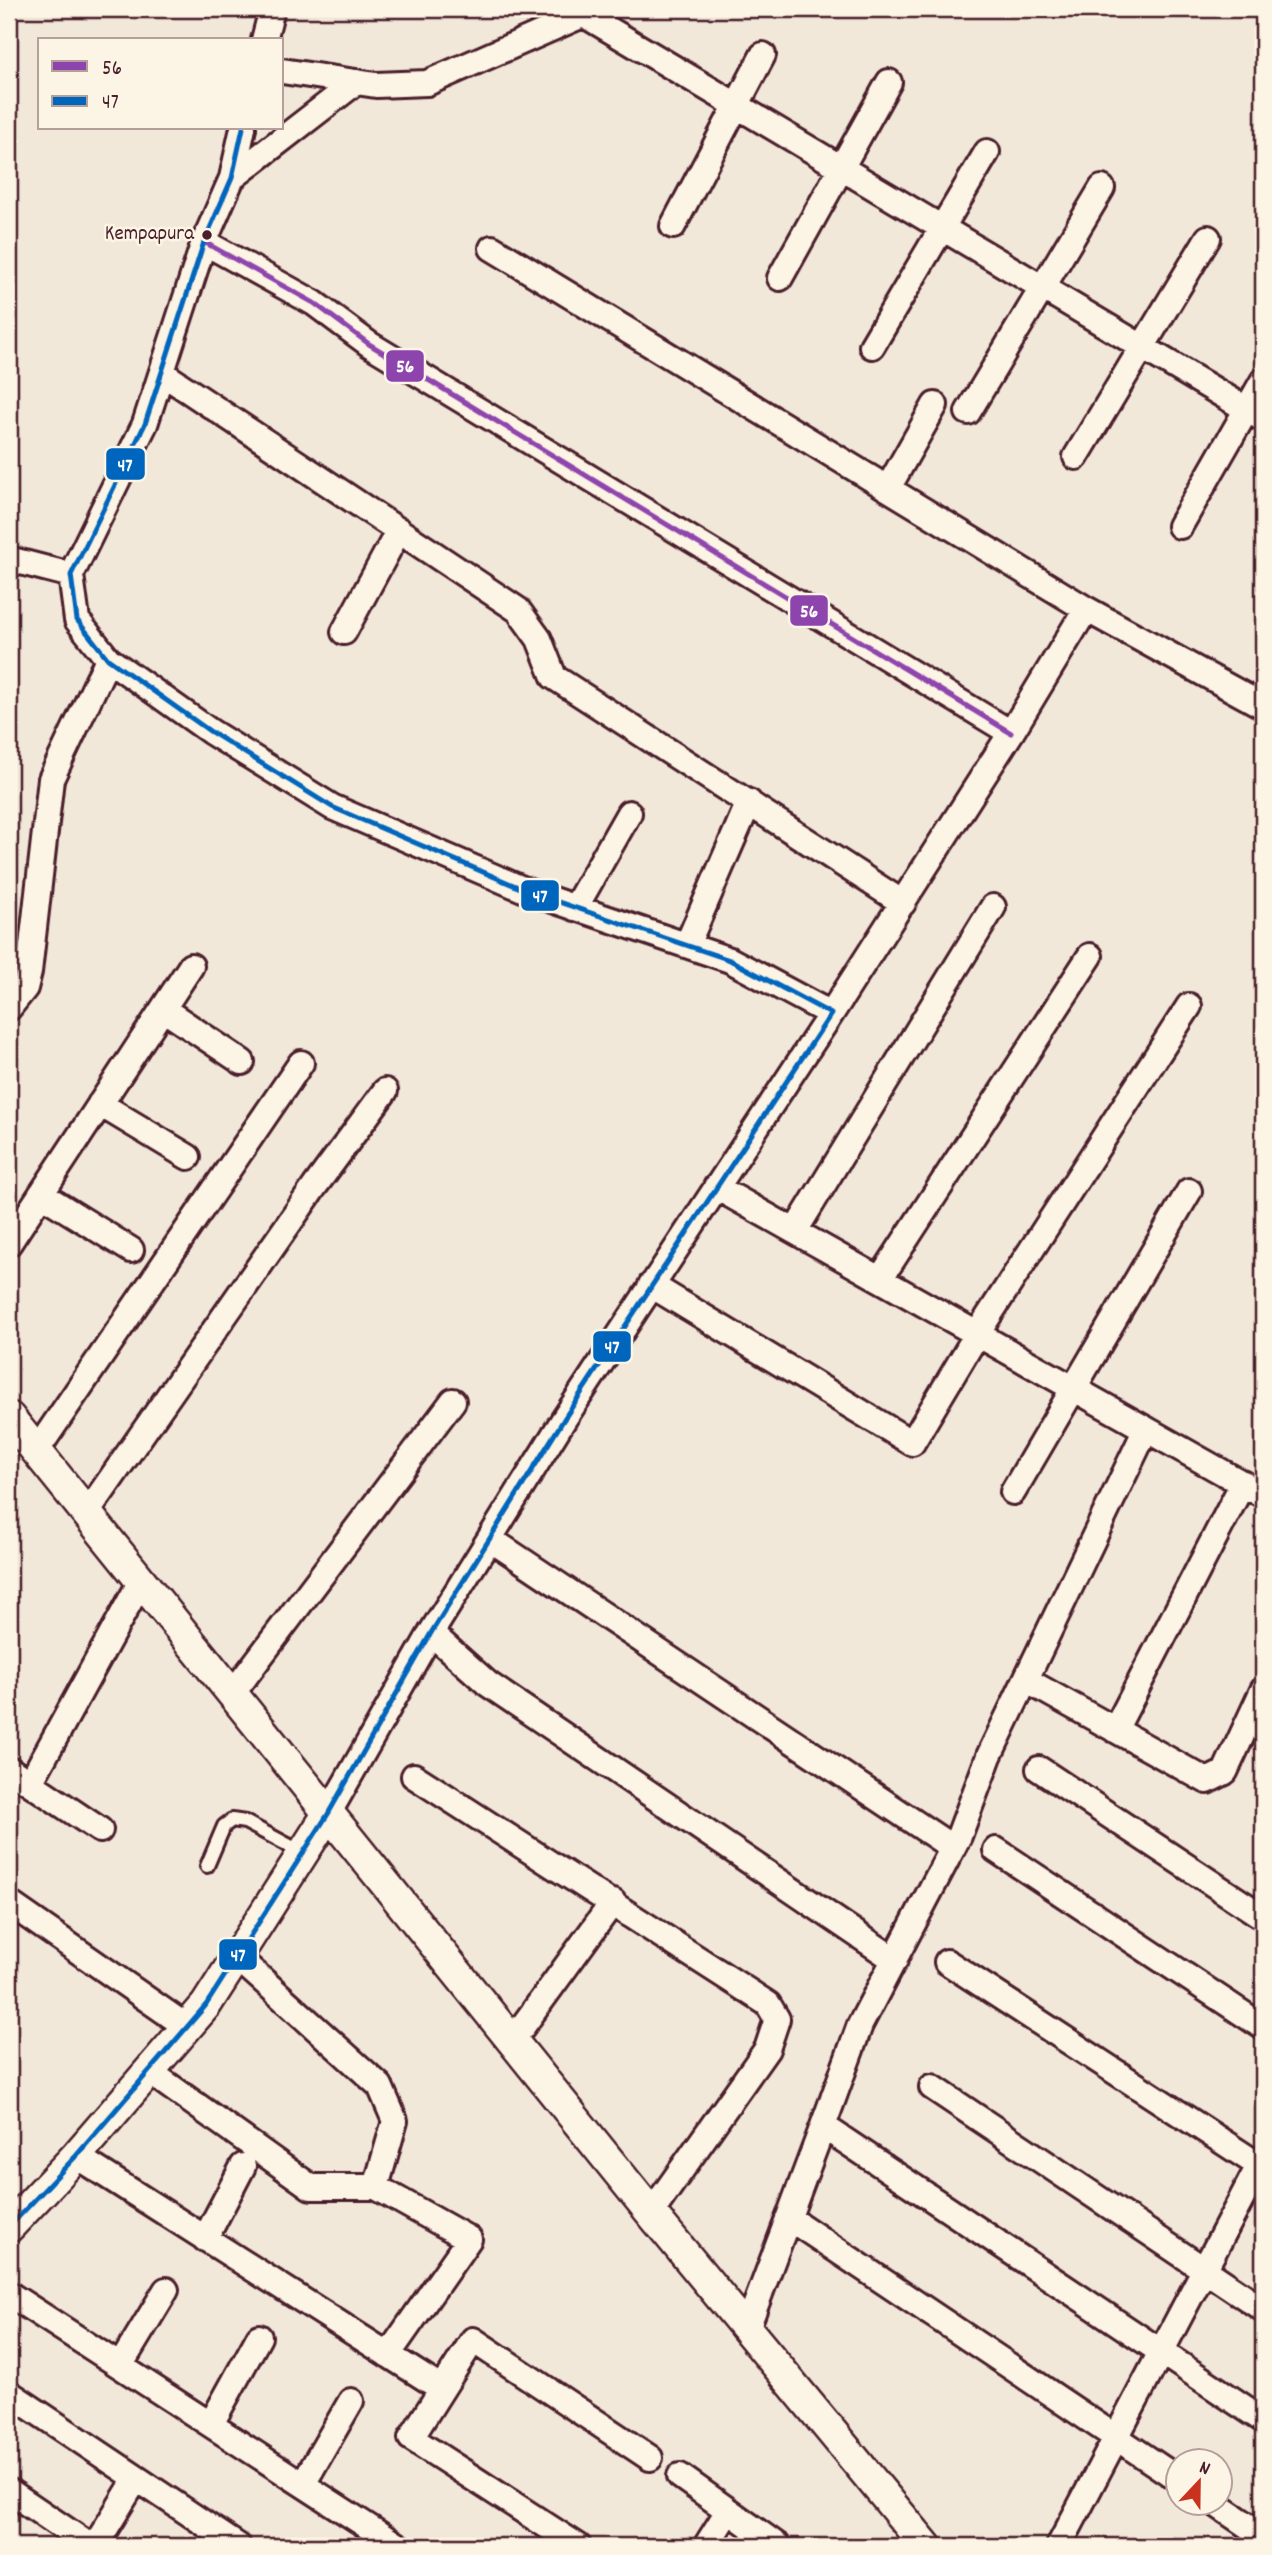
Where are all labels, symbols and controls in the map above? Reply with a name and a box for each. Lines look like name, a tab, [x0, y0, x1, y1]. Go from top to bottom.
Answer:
legend	[38, 38, 284, 130]
text: 56	[102, 55, 122, 85]
text: 47	[102, 89, 119, 119]
place label: Kempapura	[105, 220, 195, 250]
marker: Kempapura	[200, 228, 214, 242]
line badge: 56	[385, 349, 425, 383]
text: 56	[396, 355, 414, 382]
line badge: 47	[105, 447, 146, 481]
text: 47	[117, 454, 133, 481]
line badge: 56	[789, 594, 829, 627]
text: 56	[800, 600, 818, 627]
line badge: 47	[520, 879, 560, 912]
text: 47	[532, 885, 548, 912]
line badge: 47	[592, 1330, 632, 1363]
text: 47	[604, 1336, 620, 1363]
line badge: 47	[218, 1938, 258, 1971]
text: 47	[230, 1944, 246, 1971]
north arrow	[1164, 2446, 1234, 2516]
text: N	[1195, 2455, 1213, 2484]

